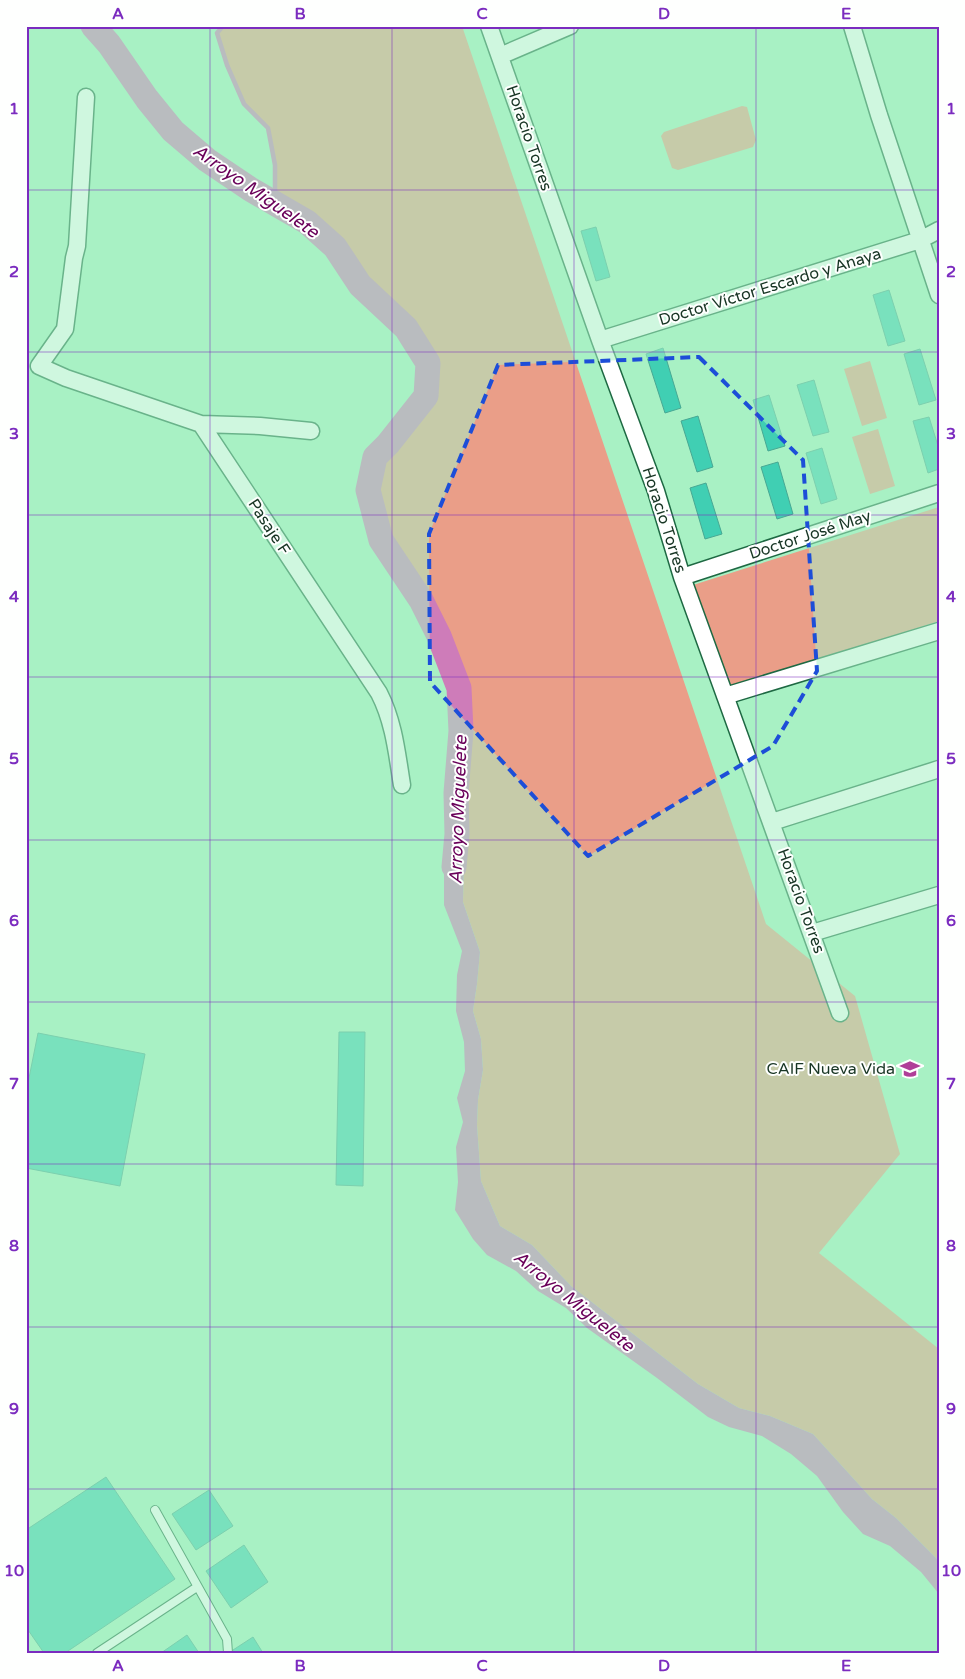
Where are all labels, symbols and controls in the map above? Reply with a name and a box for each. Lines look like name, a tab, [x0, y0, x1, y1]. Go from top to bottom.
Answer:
text: A	[112, 4, 124, 24]
text: B	[294, 4, 306, 24]
text: C	[476, 4, 488, 24]
text: D	[658, 4, 670, 24]
text: E	[841, 4, 851, 24]
street label: Horacio Torres	[502, 83, 556, 193]
text: 1	[9, 99, 19, 119]
text: 1	[946, 99, 956, 119]
water label: Arroyo Miguelete	[189, 139, 324, 243]
street label: Doctor Víctor Escardo y Anaya	[656, 244, 884, 330]
text: 2	[9, 262, 19, 282]
text: 2	[946, 262, 956, 282]
text: 3	[9, 424, 19, 444]
text: 3	[946, 424, 956, 444]
street label: Horacio Torres	[637, 464, 691, 576]
street label: Pasaje F	[243, 495, 295, 559]
street label: Doctor José May	[747, 506, 874, 564]
text: 4	[9, 587, 19, 607]
text: 4	[946, 587, 956, 607]
water label: Arroyo Miguelete	[444, 735, 472, 885]
text: 5	[9, 749, 19, 769]
text: 5	[946, 749, 956, 769]
street label: Horacio Torres	[773, 846, 829, 956]
text: 6	[9, 911, 19, 931]
text: 6	[946, 911, 956, 931]
school or university icon: CAIF Nueva Vida	[899, 1058, 921, 1080]
place label: CAIF Nueva Vida	[767, 1059, 895, 1079]
text: 7	[9, 1074, 19, 1094]
text: 7	[946, 1074, 956, 1094]
text: 8	[9, 1236, 19, 1256]
text: 8	[946, 1236, 956, 1256]
water label: Arroyo Miguelete	[509, 1246, 639, 1357]
text: 9	[9, 1399, 19, 1419]
text: 9	[946, 1399, 956, 1419]
text: 10	[4, 1561, 24, 1581]
text: 10	[941, 1561, 961, 1581]
text: A	[112, 1656, 124, 1676]
text: B	[294, 1656, 306, 1676]
text: C	[476, 1656, 488, 1676]
text: D	[658, 1656, 670, 1676]
text: E	[841, 1656, 851, 1676]

